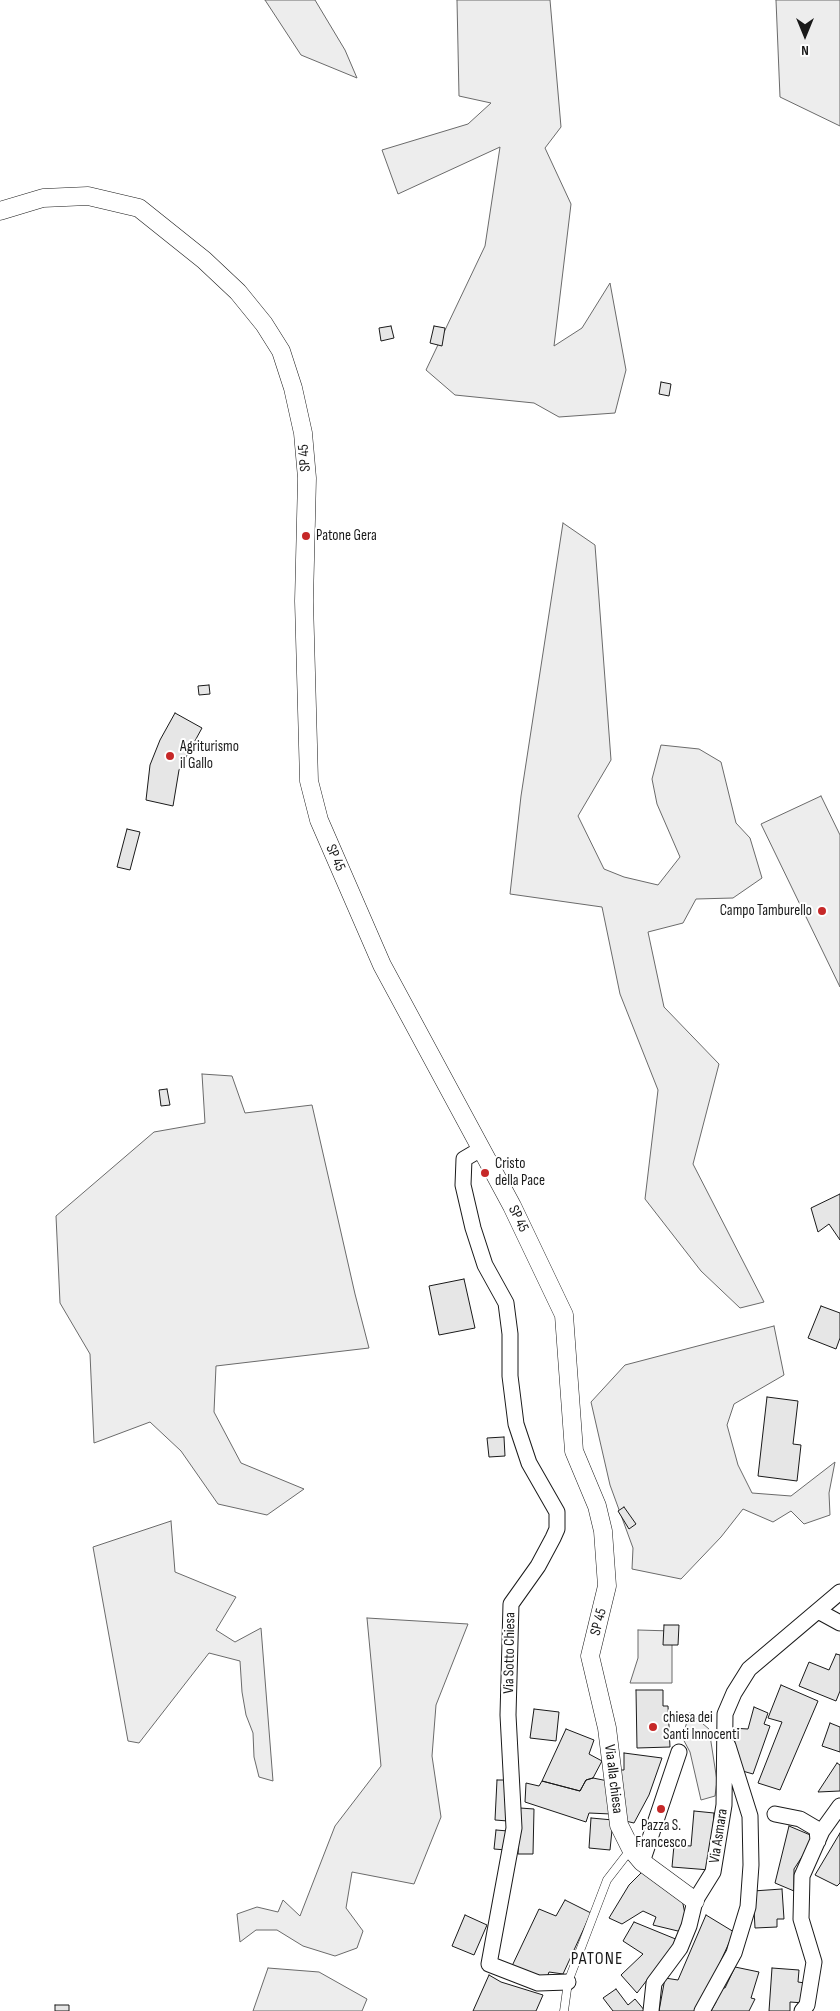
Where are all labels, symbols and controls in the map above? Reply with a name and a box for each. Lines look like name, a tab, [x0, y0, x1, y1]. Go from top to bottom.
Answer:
north arrow	[780, 10, 830, 60]
text: N	[801, 42, 809, 59]
street label: SP 45	[295, 444, 315, 472]
place label: Patone Gera	[316, 527, 377, 545]
marker: Patone Gera	[300, 530, 312, 542]
place label: Agriturismo il Gallo	[180, 738, 239, 773]
marker: Agriturismo il Gallo	[164, 750, 176, 762]
street label: SP 45	[321, 842, 349, 874]
place label: Campo Tamburello	[720, 902, 812, 920]
marker: Campo Tamburello	[816, 905, 828, 917]
place label: Cristo della Pace	[495, 1155, 545, 1190]
marker: Cristo della Pace	[479, 1167, 491, 1179]
street label: SP 45	[504, 1203, 532, 1235]
street label: SP 45	[587, 1606, 611, 1638]
street label: Via Sotto Chiesa	[500, 1612, 520, 1694]
place label: chiesa dei Santi Innocenti	[663, 1709, 739, 1744]
marker: chiesa dei Santi Innocenti	[647, 1721, 659, 1733]
street label: Via alla chiesa	[600, 1743, 626, 1815]
marker: Pazza S. Francesco	[655, 1803, 667, 1815]
street label: Via Asmara	[706, 1808, 732, 1864]
place label: Pazza S. Francesco	[635, 1817, 687, 1852]
district label: PATONE	[570, 1948, 624, 1970]

